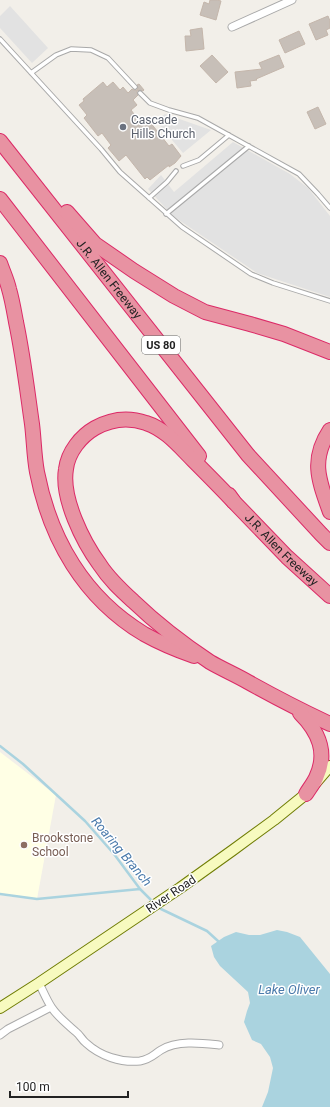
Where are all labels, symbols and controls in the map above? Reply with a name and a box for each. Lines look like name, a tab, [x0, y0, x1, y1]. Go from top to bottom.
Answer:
place label: Cascade Hills Church	[131, 113, 195, 141]
marker: Cascade Hills Church	[118, 122, 128, 132]
street label: J.R. Allen Freeway	[73, 237, 145, 322]
road number: US 80	[142, 336, 180, 354]
street label: J.R. Allen Freeway	[242, 511, 321, 589]
water label: Roaring Branch	[88, 814, 155, 889]
place label: Brookstone School	[32, 831, 93, 859]
marker: Brookstone School	[19, 840, 29, 850]
street label: River Road	[143, 872, 199, 916]
water label: Lake Oliver	[258, 982, 321, 997]
scale bar	[10, 1073, 128, 1099]
text: 100 m	[16, 1080, 50, 1094]

